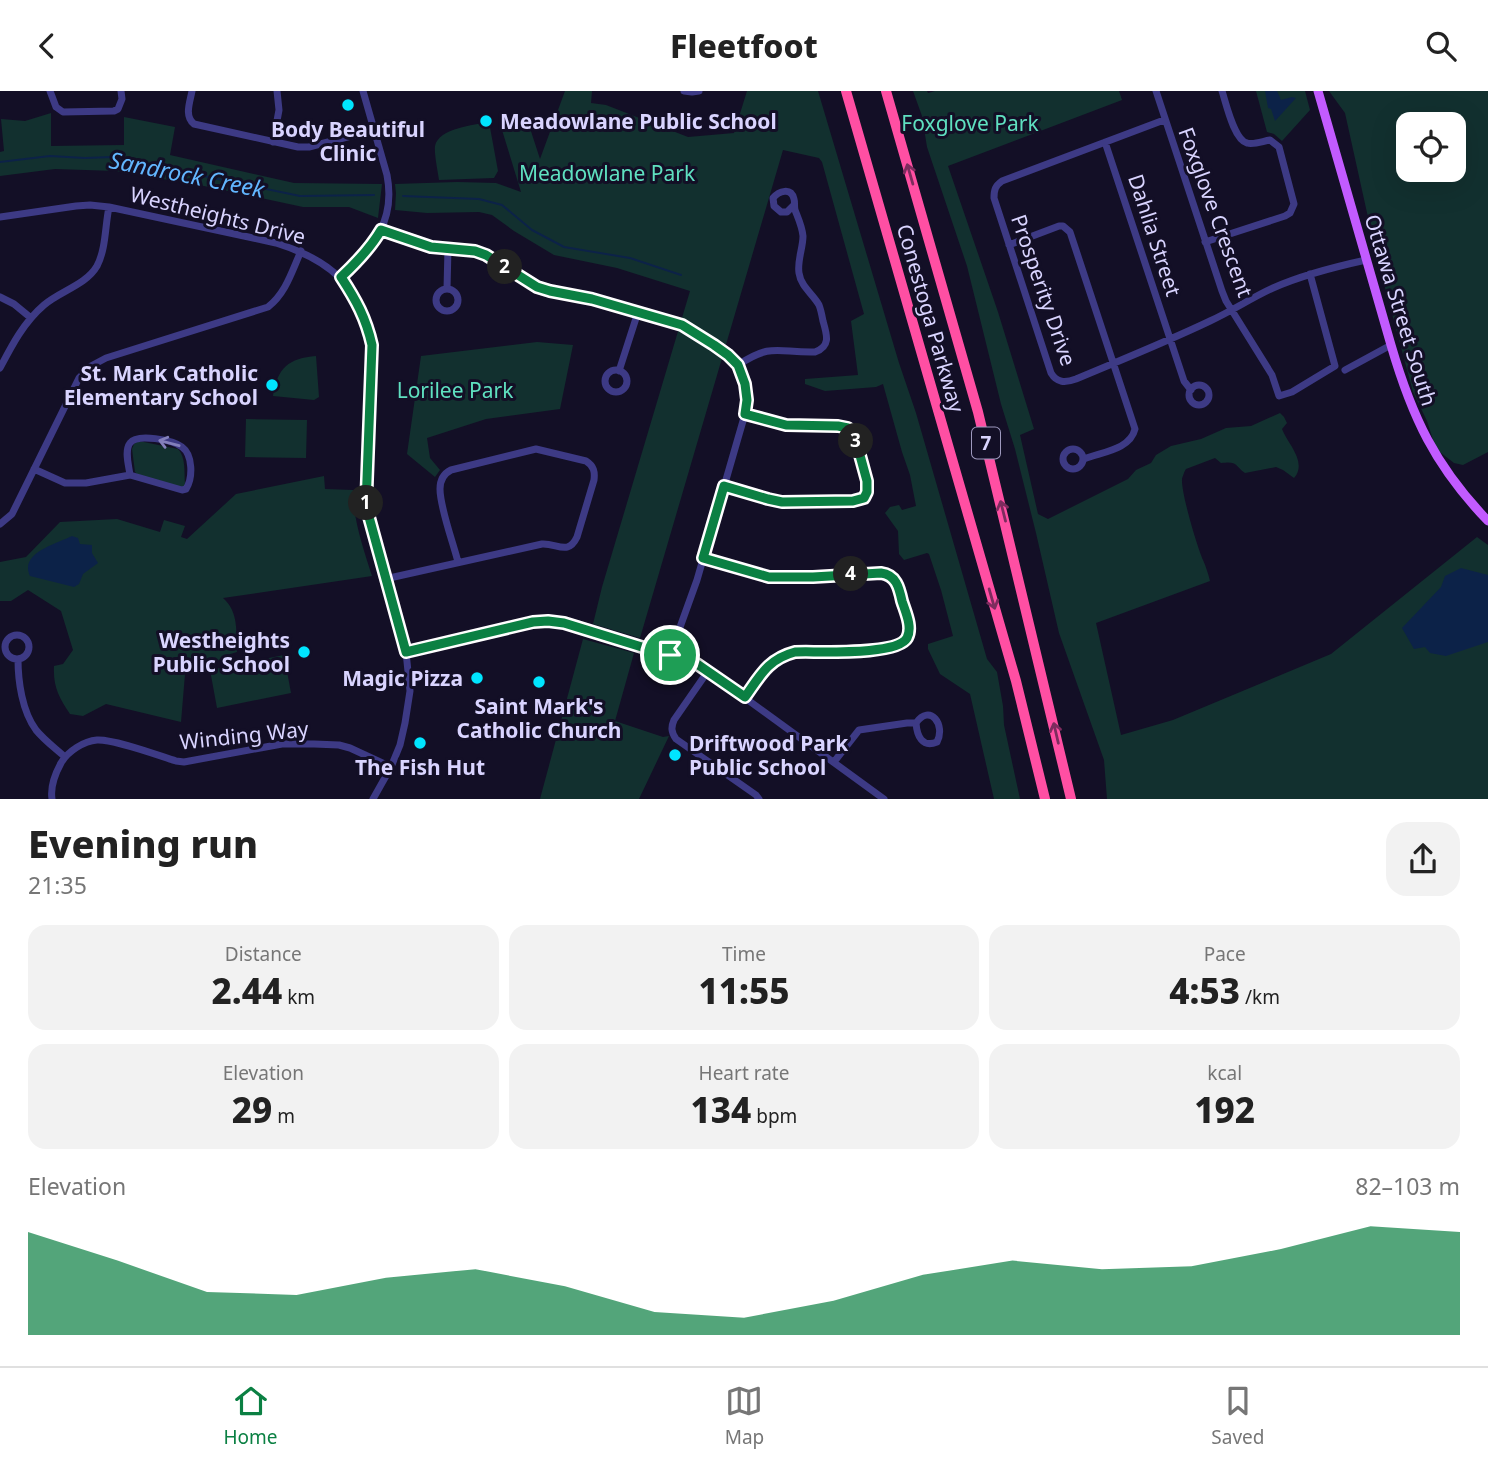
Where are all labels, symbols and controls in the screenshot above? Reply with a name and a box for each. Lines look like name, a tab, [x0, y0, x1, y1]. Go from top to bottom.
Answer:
text: Fleetfoot	[670, 24, 818, 67]
icon: back	[28, 27, 66, 65]
icon: search	[1422, 27, 1460, 65]
marker: Body Beautiful Clinic	[340, 97, 356, 113]
place label: Meadowlane Public School	[500, 107, 777, 135]
park label: Foxglove Park	[901, 109, 1039, 137]
map controls	[1396, 112, 1466, 182]
button: locate	[1396, 112, 1466, 182]
marker: Meadowlane Public School	[478, 113, 494, 129]
place label: Body Beautiful Clinic	[271, 115, 425, 167]
street label: Foxglove Crescent	[1172, 123, 1260, 301]
water label: Sandrock Creek	[107, 143, 269, 205]
park label: Meadowlane Park	[519, 159, 696, 187]
one-way arrow	[903, 163, 916, 186]
street label: Dahlia Street	[1122, 170, 1188, 300]
street label: Westheights Drive	[127, 180, 309, 250]
street label: Prosperity Drive	[1005, 211, 1083, 369]
street label: Ottawa Street South	[1359, 211, 1443, 409]
street label: Conestoga Parkway	[891, 221, 971, 416]
pin: 2	[488, 249, 522, 285]
text: 2	[499, 253, 510, 279]
place label: St. Mark Catholic Elementary School	[64, 359, 258, 411]
park label: Lorilee Park	[397, 376, 514, 404]
marker: St. Mark Catholic Elementary School	[264, 377, 280, 393]
pin: 3	[838, 423, 874, 459]
text: 3	[850, 427, 861, 453]
road number: 7	[972, 427, 1000, 459]
one-way arrow	[158, 436, 181, 449]
pin: 1	[348, 485, 384, 521]
text: 1	[360, 489, 371, 515]
one-way arrow	[996, 500, 1009, 523]
pin: 4	[834, 557, 868, 591]
text: 4	[845, 560, 856, 586]
one-way arrow	[987, 588, 1000, 610]
pin	[640, 625, 700, 685]
place label: Westheights Public School	[153, 626, 290, 678]
icon: arrive	[651, 636, 689, 674]
marker: Westheights Public School	[296, 644, 312, 660]
place label: Magic Pizza	[342, 664, 463, 692]
marker: Magic Pizza	[469, 670, 485, 686]
marker: Saint Mark's Catholic Church	[531, 674, 547, 690]
place label: Saint Mark's Catholic Church	[456, 692, 622, 744]
street label: Winding Way	[178, 714, 310, 756]
one-way arrow	[1048, 722, 1061, 744]
place label: Driftwood Park Public School	[689, 729, 849, 781]
marker: The Fish Hut	[412, 735, 428, 751]
marker: Driftwood Park Public School	[667, 747, 683, 763]
place label: The Fish Hut	[355, 753, 485, 781]
text: Evening run	[28, 817, 258, 869]
button: share	[1386, 822, 1460, 896]
text: 21:35	[28, 869, 87, 901]
text: Distance	[225, 941, 302, 967]
text: Time	[722, 941, 766, 967]
text: Pace	[1204, 941, 1246, 967]
text: 2.44	[212, 967, 282, 1014]
text: 11:55	[699, 967, 789, 1014]
text: 4:53	[1169, 967, 1240, 1014]
text: km	[282, 984, 315, 1010]
text: /km	[1240, 984, 1280, 1010]
text: Elevation	[223, 1060, 304, 1086]
text: Heart rate	[699, 1060, 789, 1086]
text: kcal	[1207, 1060, 1242, 1086]
text: 29	[232, 1086, 272, 1133]
text: 134	[691, 1086, 751, 1133]
text: 192	[1194, 1086, 1255, 1133]
text: m	[272, 1103, 295, 1129]
text: bpm	[751, 1103, 797, 1129]
text: Elevation	[28, 1170, 126, 1202]
text: 82–103 m	[1355, 1170, 1460, 1202]
tab: Home	[224, 1382, 278, 1450]
tab: Map	[725, 1382, 764, 1450]
tab: Saved	[1211, 1382, 1264, 1450]

